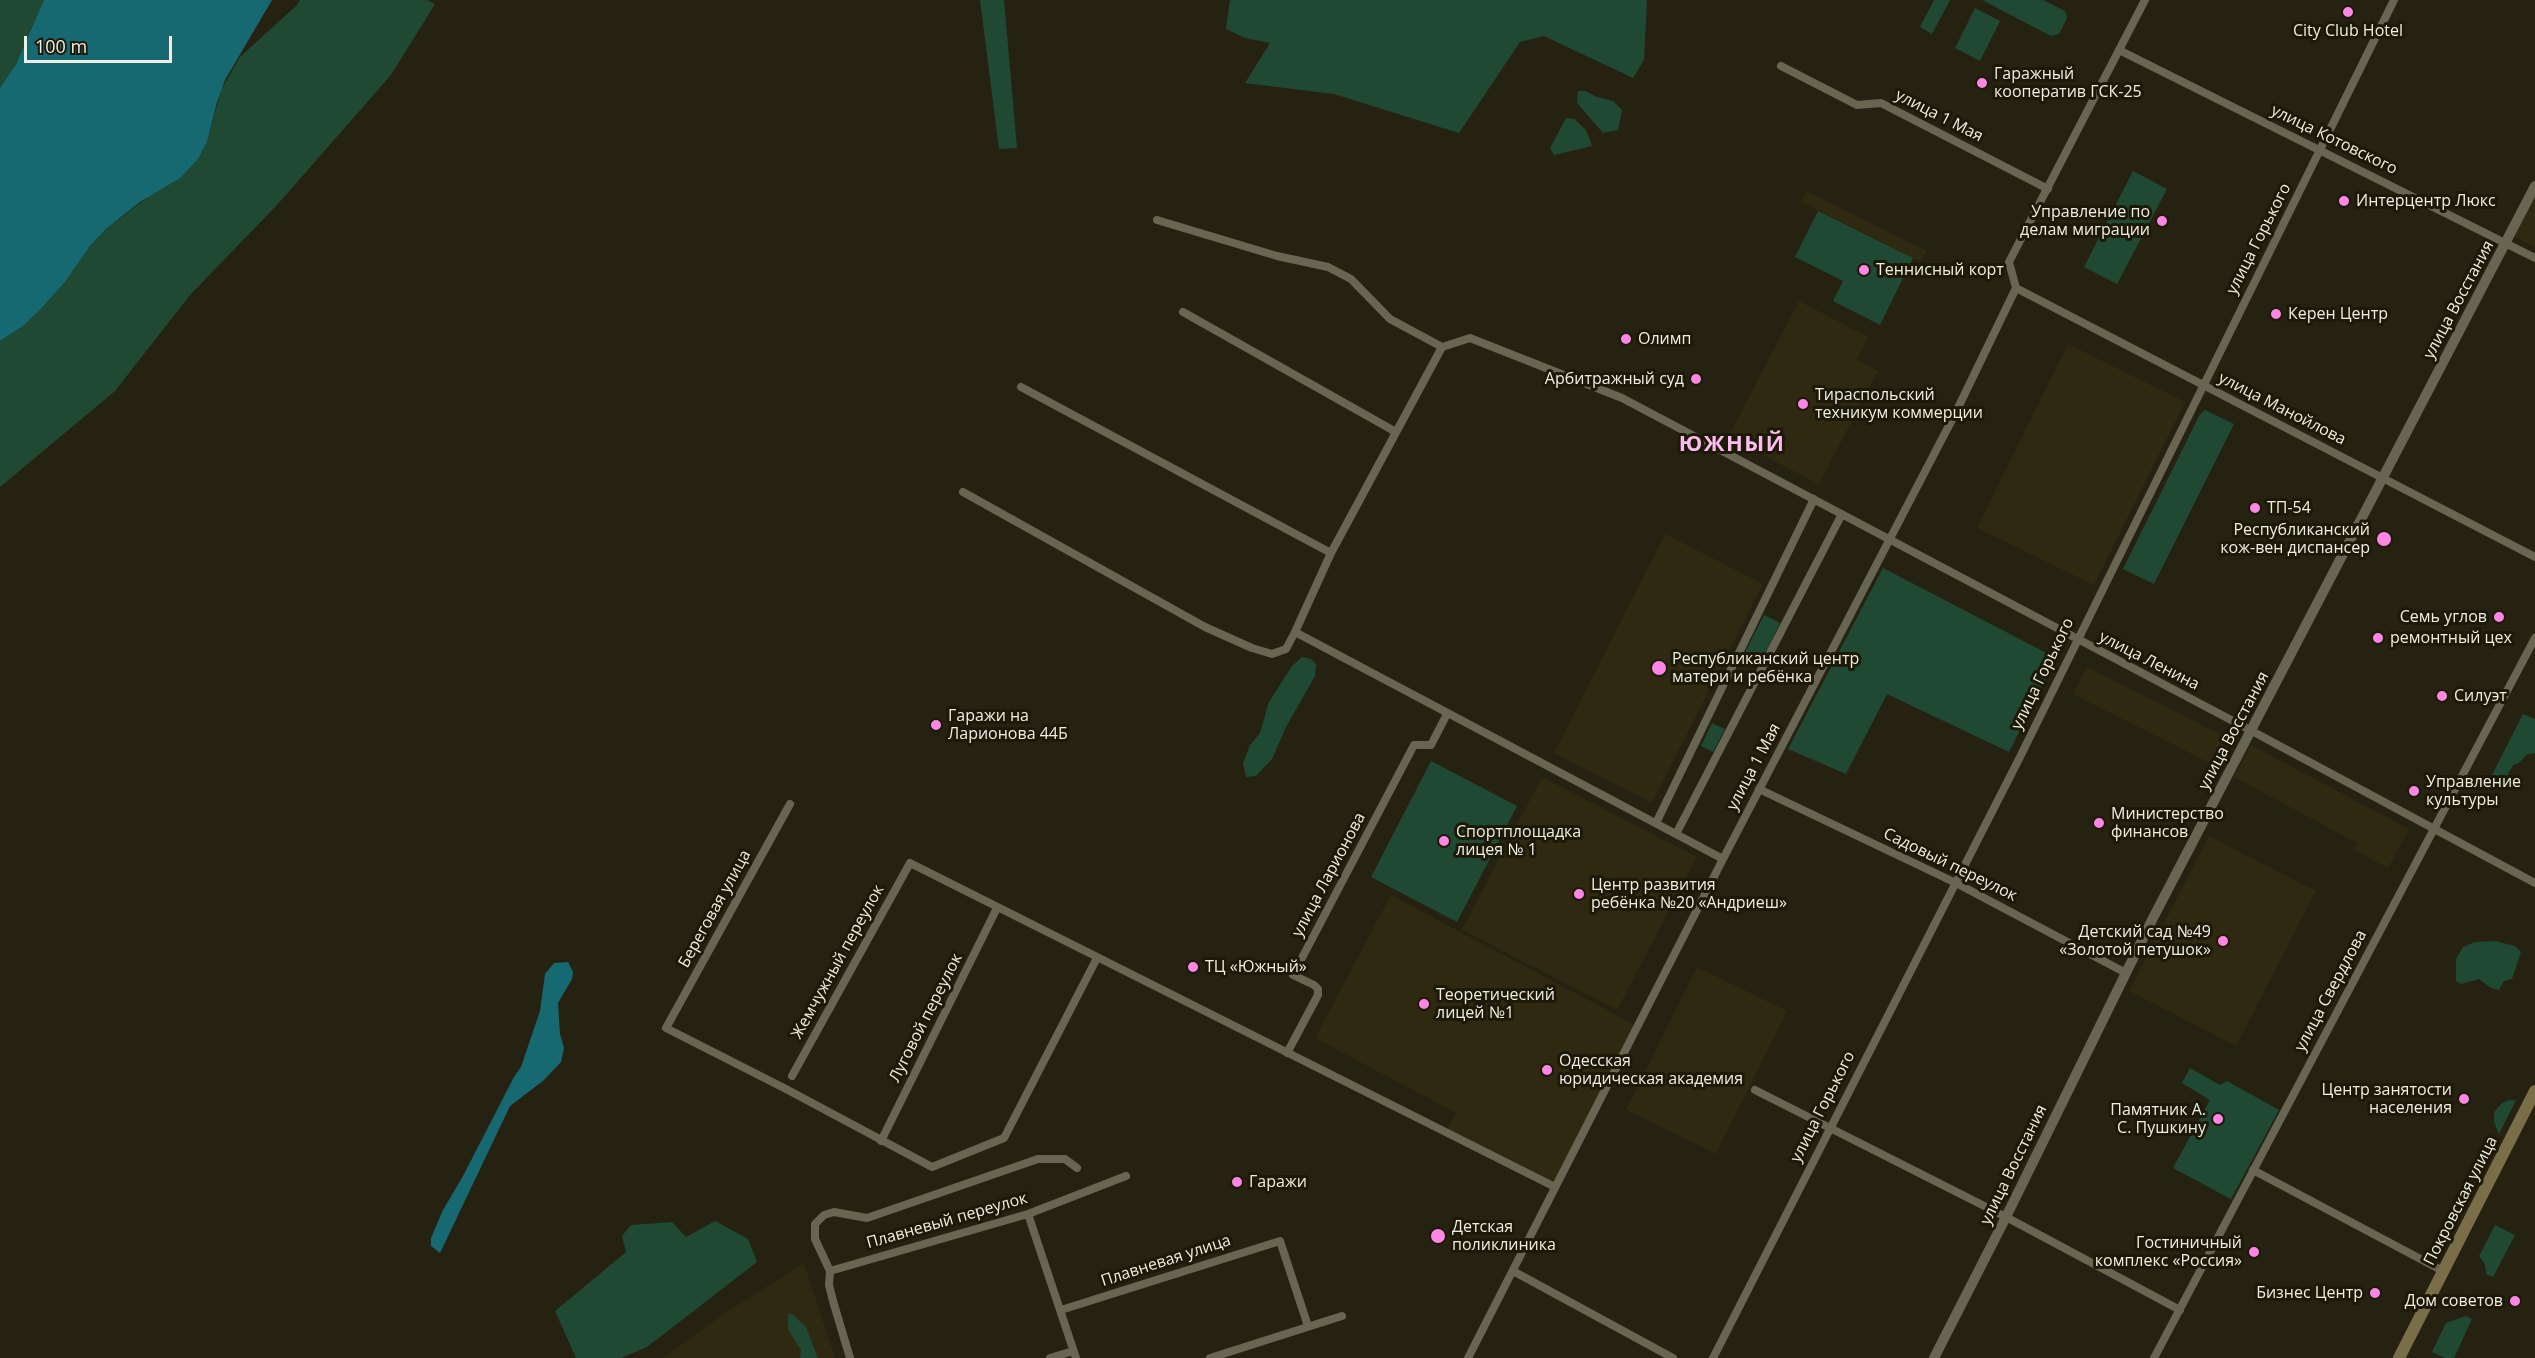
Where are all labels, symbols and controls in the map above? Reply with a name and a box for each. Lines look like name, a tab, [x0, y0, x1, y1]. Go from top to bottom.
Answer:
marker: City Club Hotel	[2341, 5, 2355, 19]
place label: City Club Hotel	[2293, 21, 2403, 41]
scale bar	[27, 24, 176, 62]
text: 100 m	[35, 34, 87, 58]
place label: Гаражный кооператив ГСК-25	[1994, 64, 2142, 102]
marker: Гаражный кооператив ГСК-25	[1975, 76, 1989, 90]
street label: улица 1 Мая	[1892, 86, 1986, 146]
street label: улица Котовского	[2268, 101, 2400, 179]
street label: улица Горького	[2223, 180, 2295, 298]
place label: Интерцентр Люкс	[2356, 191, 2496, 211]
marker: Интерцентр Люкс	[2337, 194, 2351, 208]
place label: Управление по делам миграции	[2020, 202, 2150, 240]
marker: Управление по делам миграции	[2155, 214, 2169, 228]
street label: улица Восстания	[2420, 238, 2498, 362]
place label: Теннисный корт	[1876, 260, 2004, 280]
marker: Теннисный корт	[1857, 263, 1871, 277]
place label: Керен Центр	[2288, 304, 2388, 324]
marker: Керен Центр	[2269, 307, 2283, 321]
place label: Олимп	[1638, 329, 1691, 349]
marker: Олимп	[1619, 332, 1633, 346]
place label: Арбитражный суд	[1545, 369, 1684, 389]
street label: улица Манойлова	[2215, 369, 2349, 449]
marker: Арбитражный суд	[1689, 372, 1703, 386]
place label: Тираспольский техникум коммерции	[1815, 385, 1983, 423]
marker: Тираспольский техникум коммерции	[1796, 397, 1810, 411]
district label: ЮЖНЫЙ	[1679, 432, 1785, 458]
place label: ТП-54	[2267, 498, 2311, 518]
marker: ТП-54	[2248, 501, 2262, 515]
place label: Республиканский кож-вен диспансер	[2220, 520, 2370, 558]
marker: Республиканский кож-вен диспансер	[2375, 530, 2393, 548]
place label: Семь углов	[2400, 607, 2487, 627]
marker: Семь углов	[2492, 610, 2506, 624]
street label: улица Горького	[2008, 615, 2078, 733]
street label: улица Ленина	[2096, 627, 2202, 695]
place label: ремонтный цех	[2390, 628, 2512, 648]
marker: ремонтный цех	[2371, 631, 2385, 645]
place label: Республиканский центр матери и ребёнка	[1672, 649, 1859, 687]
marker: Республиканский центр матери и ребёнка	[1650, 659, 1668, 677]
street label: улица Восстания	[2195, 669, 2273, 793]
place label: Силуэт	[2454, 686, 2507, 706]
marker: Силуэт	[2435, 689, 2449, 703]
place label: Гаражи на Ларионова 44Б	[948, 706, 1068, 744]
marker: Гаражи на Ларионова 44Б	[929, 718, 943, 732]
street label: улица 1 Мая	[1723, 720, 1785, 814]
place label: Управление культуры	[2426, 772, 2521, 810]
marker: Управление культуры	[2407, 784, 2421, 798]
place label: Министерство финансов	[2111, 804, 2224, 842]
street label: улица Ларионова	[1288, 810, 1370, 940]
marker: Министерство финансов	[2092, 816, 2106, 830]
place label: Спортплощадка лицея № 1	[1456, 822, 1581, 860]
street label: Садовый переулок	[1880, 824, 2020, 906]
marker: Спортплощадка лицея № 1	[1437, 834, 1451, 848]
street label: Береговая улица	[675, 847, 755, 971]
place label: Центр развития ребёнка №20 «Андриеш»	[1591, 875, 1787, 913]
street label: Жемчужный переулок	[788, 882, 888, 1042]
marker: Центр развития ребёнка №20 «Андриеш»	[1572, 887, 1586, 901]
place label: Детский сад №49 «Золотой петушок»	[2059, 922, 2211, 960]
street label: улица Свердлова	[2291, 927, 2371, 1055]
marker: Детский сад №49 «Золотой петушок»	[2216, 934, 2230, 948]
street label: Луговой переулок	[885, 951, 967, 1085]
place label: ТЦ «Южный»	[1205, 957, 1307, 977]
marker: ТЦ «Южный»	[1186, 960, 1200, 974]
place label: Теоретический лицей №1	[1436, 985, 1555, 1023]
marker: Теоретический лицей №1	[1417, 997, 1431, 1011]
street label: улица Горького	[1787, 1048, 1859, 1166]
place label: Одесская юридическая академия	[1559, 1051, 1743, 1089]
marker: Одесская юридическая академия	[1540, 1063, 1554, 1077]
place label: Центр занятости населения	[2321, 1080, 2452, 1118]
marker: Центр занятости населения	[2457, 1092, 2471, 1106]
place label: Памятник А. С. Пушкину	[2110, 1100, 2206, 1138]
street label: улица Восстания	[1977, 1102, 2051, 1228]
marker: Памятник А. С. Пушкину	[2211, 1112, 2225, 1126]
street label: Покровская улица	[2420, 1133, 2502, 1269]
place label: Гаражи	[1249, 1172, 1307, 1192]
marker: Гаражи	[1230, 1175, 1244, 1189]
street label: Плавневый переулок	[864, 1189, 1030, 1253]
place label: Детская поликлиника	[1452, 1217, 1556, 1255]
marker: Детская поликлиника	[1429, 1227, 1447, 1245]
street label: Плавневая улица	[1099, 1231, 1233, 1291]
place label: Гостиничный комплекс «Россия»	[2095, 1233, 2242, 1271]
marker: Гостиничный комплекс «Россия»	[2247, 1245, 2261, 1259]
place label: Бизнес Центр	[2256, 1283, 2363, 1303]
marker: Бизнес Центр	[2368, 1286, 2382, 1300]
place label: Дом советов	[2405, 1291, 2503, 1311]
marker: Дом советов	[2508, 1294, 2522, 1308]

